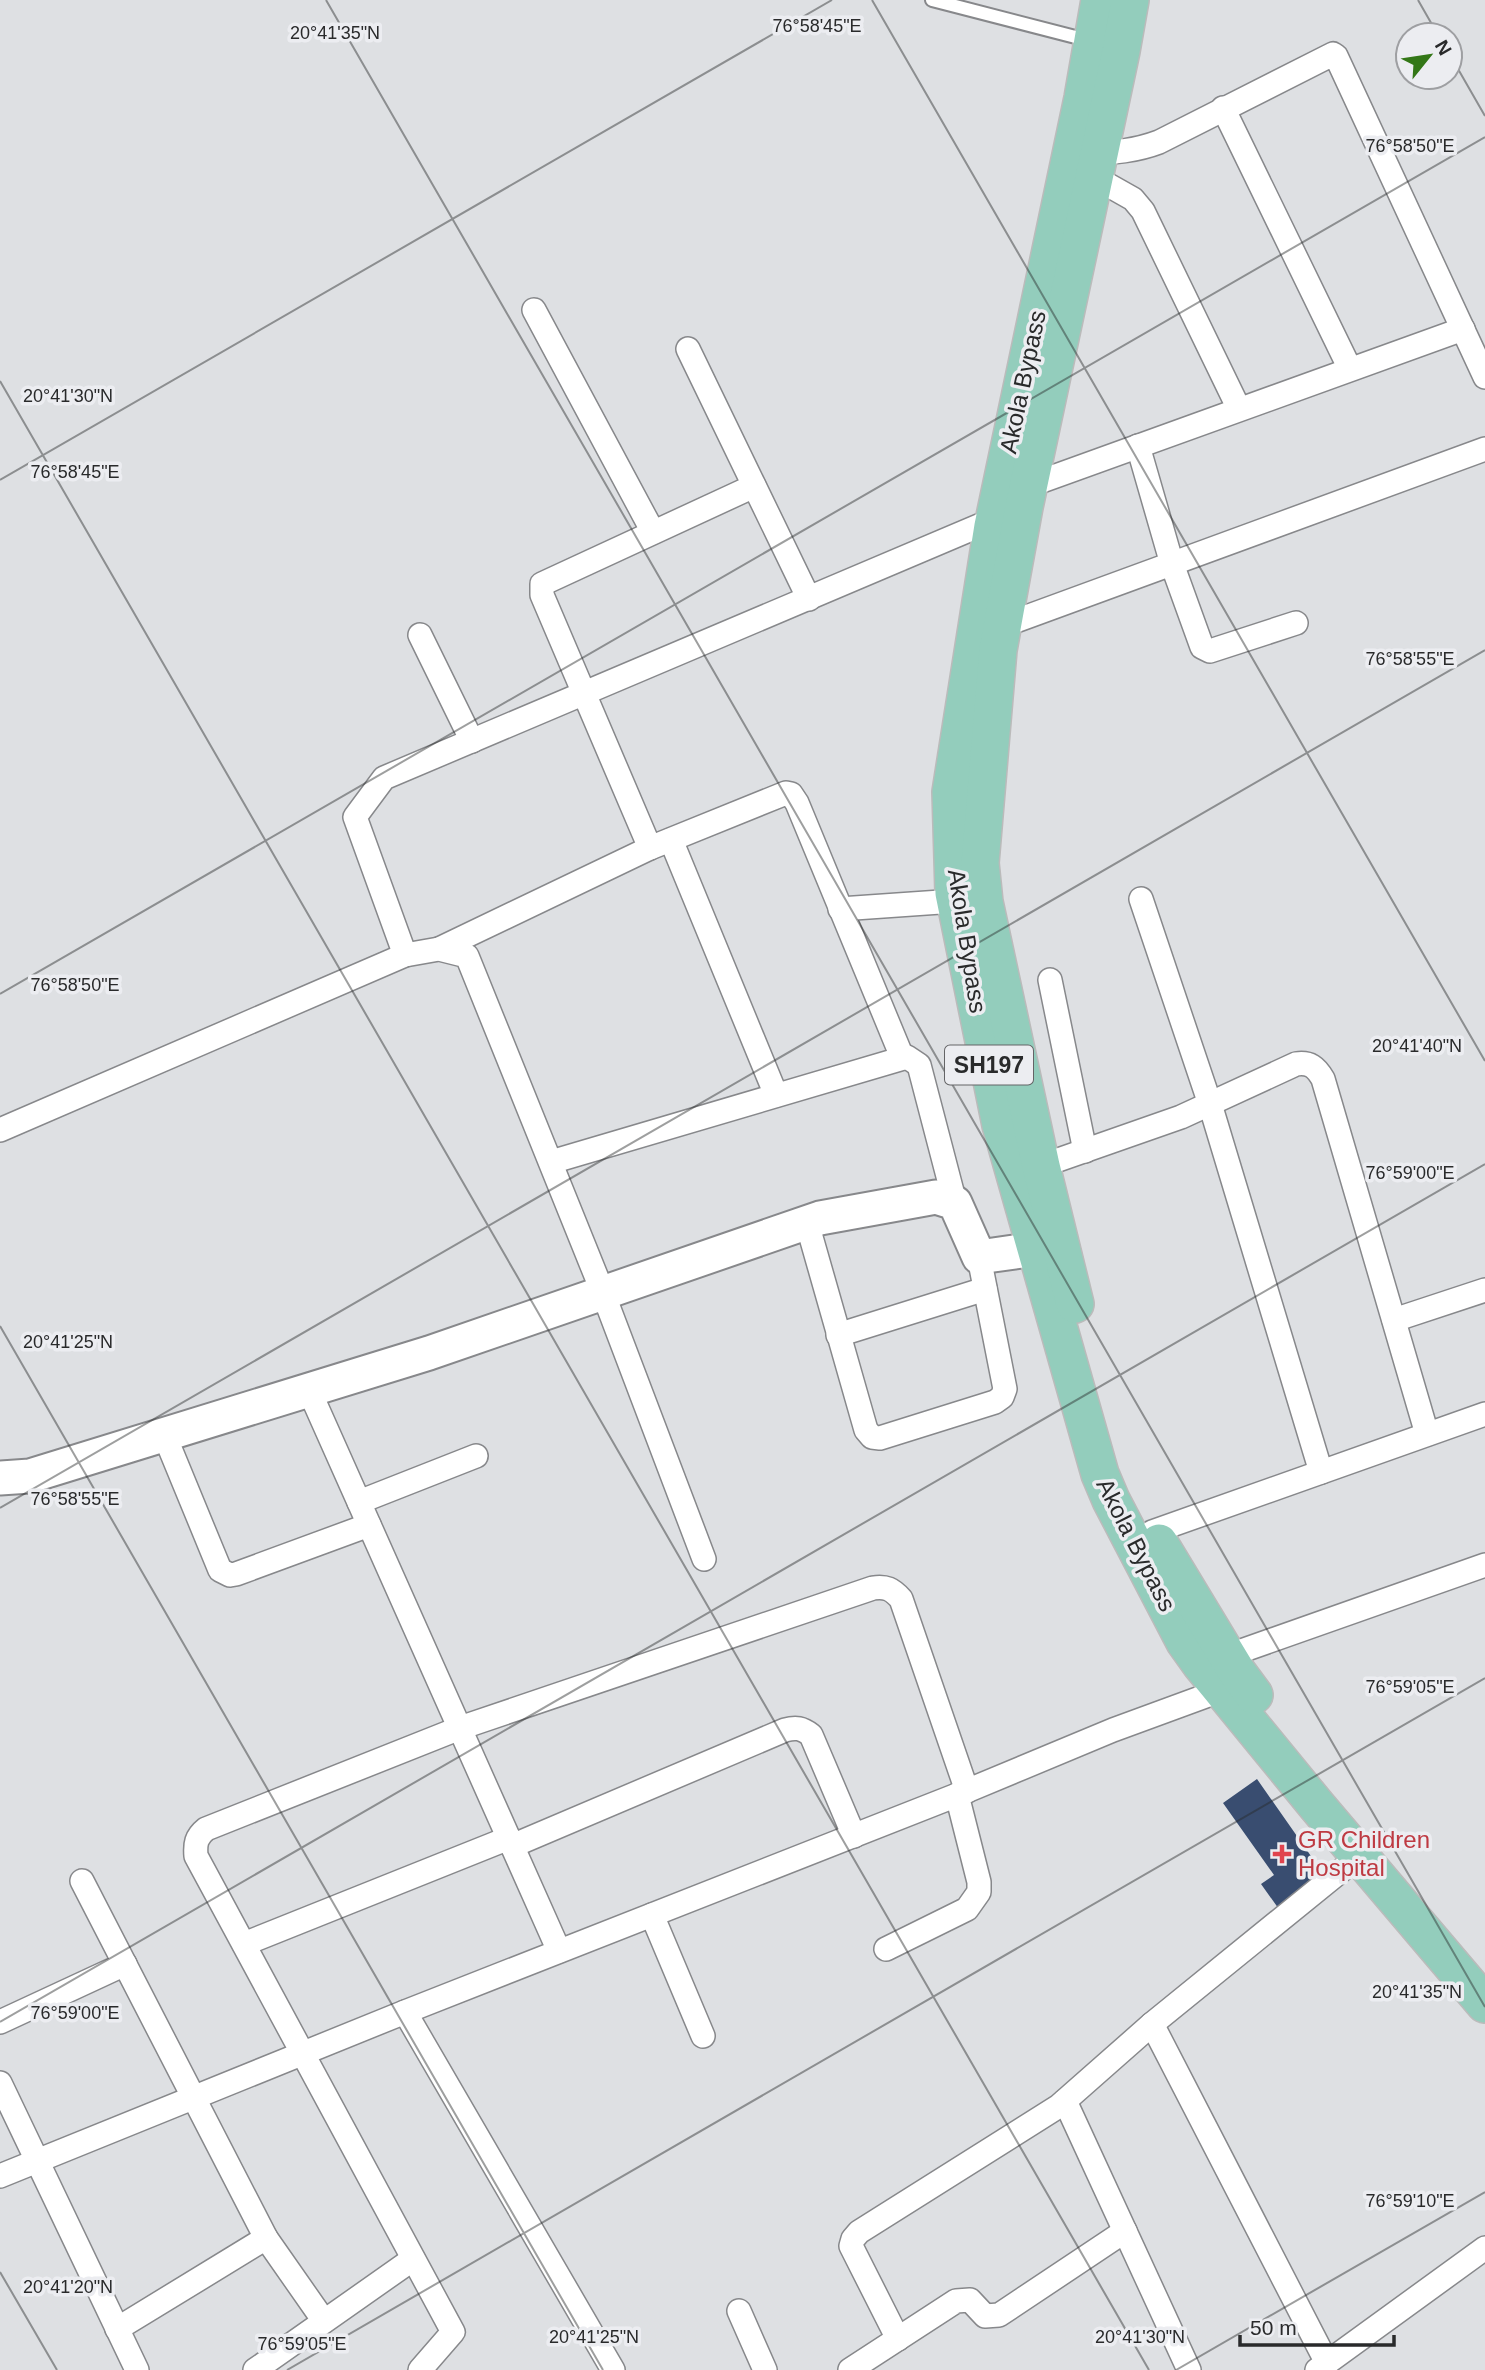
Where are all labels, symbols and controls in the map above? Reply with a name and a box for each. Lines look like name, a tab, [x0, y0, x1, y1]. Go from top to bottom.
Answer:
text: 76°58'45"E	[772, 16, 862, 36]
north arrow	[1394, 21, 1464, 91]
text: 20°41'35"N	[290, 23, 380, 43]
text: N	[1431, 37, 1456, 59]
text: 76°58'50"E	[1365, 136, 1455, 156]
street label: Akola Bypass	[994, 308, 1051, 456]
text: 20°41'30"N	[23, 386, 113, 406]
text: 76°58'45"E	[30, 462, 120, 482]
text: 76°58'55"E	[1365, 649, 1455, 669]
street label: Akola Bypass	[943, 867, 992, 1015]
text: 76°58'50"E	[30, 975, 120, 995]
text: 20°41'40"N	[1372, 1036, 1462, 1056]
road number: SH197	[945, 1046, 1033, 1084]
text: 76°59'00"E	[1365, 1163, 1455, 1183]
text: 20°41'25"N	[23, 1332, 113, 1352]
street label: Akola Bypass	[1091, 1474, 1181, 1616]
text: 76°58'55"E	[30, 1489, 120, 1509]
text: 76°59'05"E	[1365, 1677, 1455, 1697]
place label: GR Children Hospital	[1298, 1826, 1430, 1881]
marker: GR Children Hospital	[1272, 1844, 1292, 1864]
text: 20°41'35"N	[1372, 1982, 1462, 2002]
text: 76°59'00"E	[30, 2003, 120, 2023]
text: 76°59'10"E	[1365, 2191, 1455, 2211]
text: 20°41'20"N	[23, 2277, 113, 2297]
scale bar	[1240, 2304, 1394, 2348]
text: 50 m	[1250, 2316, 1297, 2339]
text: 20°41'25"N	[549, 2327, 639, 2347]
text: 20°41'30"N	[1095, 2327, 1185, 2347]
text: 76°59'05"E	[257, 2334, 347, 2354]

